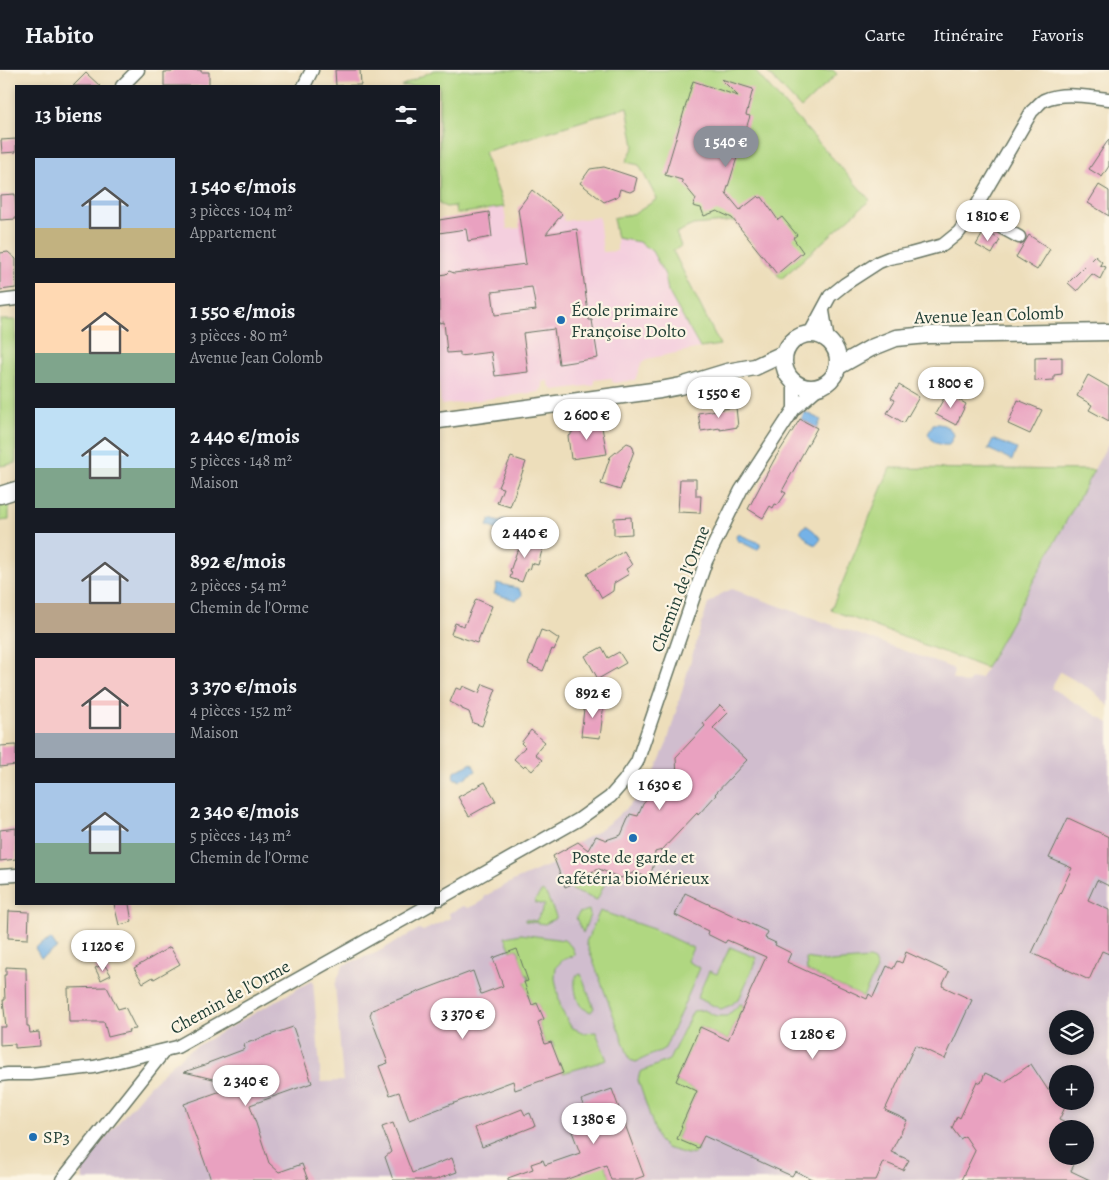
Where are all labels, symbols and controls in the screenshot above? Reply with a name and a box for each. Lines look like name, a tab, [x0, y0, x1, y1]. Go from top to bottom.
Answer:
text: Habito	[25, 19, 94, 51]
text: Carte	[865, 23, 905, 47]
text: Itinéraire	[933, 23, 1004, 47]
text: Favoris	[1032, 23, 1084, 47]
text: 13 biens	[35, 101, 102, 129]
icon: filters	[392, 101, 420, 129]
pin: 1 540 €	[680, 126, 772, 168]
text: 1 540 €	[705, 131, 747, 153]
text: 1 540 €/mois	[190, 172, 296, 200]
icon: home	[75, 178, 135, 238]
text: 3 pièces · 104 m²	[190, 200, 293, 222]
pin: 1 810 €	[942, 200, 1034, 242]
text: 1 810 €	[967, 205, 1009, 227]
text: Appartement	[190, 222, 276, 244]
text: 1 550 €/mois	[190, 297, 295, 325]
place label: École primaire Françoise Dolto	[571, 298, 686, 343]
street label: Avenue Jean Colomb	[913, 300, 1064, 330]
icon: home	[75, 303, 135, 363]
marker: École primaire Françoise Dolto	[555, 314, 567, 326]
text: 3 pièces · 80 m²	[190, 325, 288, 347]
text: Avenue Jean Colomb	[190, 347, 323, 369]
pin: 1 800 €	[905, 366, 997, 409]
text: 1 800 €	[929, 372, 973, 394]
pin: 1 550 €	[673, 376, 765, 419]
text: 1 550 €	[698, 382, 740, 404]
pin: 2 600 €	[541, 398, 633, 441]
text: 2 600 €	[564, 404, 610, 426]
text: 2 440 €/mois	[190, 422, 300, 450]
icon: home	[75, 428, 135, 488]
text: 5 pièces · 148 m²	[190, 450, 292, 472]
text: Maison	[190, 472, 239, 494]
pin: 2 440 €	[479, 516, 571, 559]
text: 2 440 €	[502, 522, 548, 544]
street label: Chemin de l'Orme	[645, 522, 715, 656]
text: 892 €/mois	[190, 547, 286, 575]
icon: home	[75, 553, 135, 613]
text: 2 pièces · 54 m²	[190, 575, 286, 597]
text: Chemin de l'Orme	[190, 597, 309, 619]
text: 3 370 €/mois	[190, 672, 297, 700]
pin: 892 €	[558, 676, 628, 719]
icon: home	[75, 678, 135, 738]
text: 892 €	[576, 682, 610, 704]
text: 4 pièces · 152 m²	[190, 700, 292, 722]
text: Maison	[190, 722, 239, 744]
pin: 1 630 €	[614, 768, 706, 811]
text: 1 630 €	[639, 774, 681, 796]
text: 2 340 €/mois	[190, 797, 299, 825]
icon: home	[75, 803, 135, 863]
text: 5 pièces · 143 m²	[190, 825, 291, 847]
marker: Poste de garde et cafétéria bioMérieux	[627, 832, 639, 844]
place label: Poste de garde et cafétéria bioMérieux	[557, 845, 709, 890]
text: Chemin de l'Orme	[190, 847, 309, 869]
pin: 1 120 €	[57, 930, 149, 972]
text: 1 120 €	[82, 935, 124, 957]
street label: Chemin de l'Orme	[166, 954, 294, 1040]
pin: 3 370 €	[417, 998, 509, 1040]
text: 3 370 €	[441, 1003, 485, 1025]
map controls	[1049, 1010, 1094, 1165]
button: layers	[1049, 1010, 1094, 1055]
pin: 1 280 €	[767, 1018, 859, 1060]
text: 1 280 €	[791, 1023, 835, 1045]
pin: 2 340 €	[200, 1064, 292, 1107]
button: +	[1049, 1065, 1094, 1110]
text: 2 340 €	[224, 1070, 268, 1092]
pin: 1 380 €	[548, 1102, 640, 1145]
text: 1 380 €	[572, 1108, 616, 1130]
button: −	[1049, 1120, 1094, 1165]
place label: SP3	[43, 1125, 70, 1149]
marker: SP3	[27, 1131, 39, 1143]

